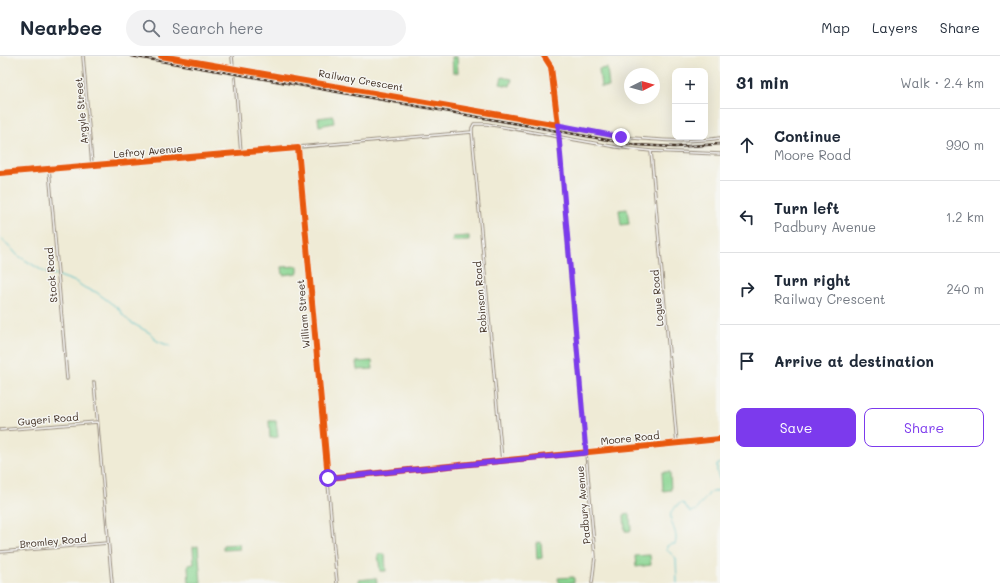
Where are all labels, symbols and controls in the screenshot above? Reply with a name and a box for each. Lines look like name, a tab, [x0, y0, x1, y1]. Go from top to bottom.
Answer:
search box	[126, 10, 406, 46]
text: Nearbee	[20, 15, 102, 40]
icon: search	[140, 17, 162, 39]
text: Search here	[172, 18, 263, 38]
text: Map	[821, 18, 850, 37]
text: Layers	[872, 18, 918, 37]
text: Share	[940, 18, 980, 37]
street label: Railway Crescent	[318, 66, 404, 94]
north arrow	[624, 68, 660, 104]
map controls	[672, 68, 708, 140]
button: +	[672, 68, 708, 104]
text: 31 min	[736, 71, 789, 93]
text: Walk · 2.4 km	[900, 74, 984, 91]
street label: Argyle Street	[71, 77, 91, 145]
button: −	[672, 104, 708, 140]
text: Continue	[774, 126, 841, 146]
route end	[612, 128, 630, 146]
icon: ahead	[736, 134, 758, 156]
text: 990 m	[946, 136, 984, 153]
street label: Lefroy Avenue	[113, 141, 183, 161]
text: Moore Road	[774, 146, 851, 163]
text: Turn left	[774, 198, 839, 218]
icon: left	[736, 206, 758, 228]
text: 1.2 km	[946, 208, 984, 225]
text: Padbury Avenue	[774, 218, 876, 235]
street label: Stock Road	[42, 247, 60, 303]
street label: Robinson Road	[470, 261, 490, 333]
street label: Logue Road	[648, 269, 666, 327]
text: Turn right	[774, 270, 851, 290]
icon: right	[736, 278, 758, 300]
street label: William Street	[293, 279, 313, 349]
text: 240 m	[947, 280, 984, 297]
text: Railway Crescent	[774, 290, 886, 307]
icon: arrive	[736, 350, 758, 372]
text: Arrive at destination	[774, 351, 934, 371]
button: Save	[736, 408, 856, 447]
button: Share	[864, 408, 984, 447]
street label: Gugeri Road	[17, 409, 79, 429]
street label: Moore Road	[600, 428, 660, 448]
street label: Padbury Avenue	[573, 465, 593, 545]
route start	[319, 469, 337, 487]
street label: Bromley Road	[19, 531, 87, 551]

